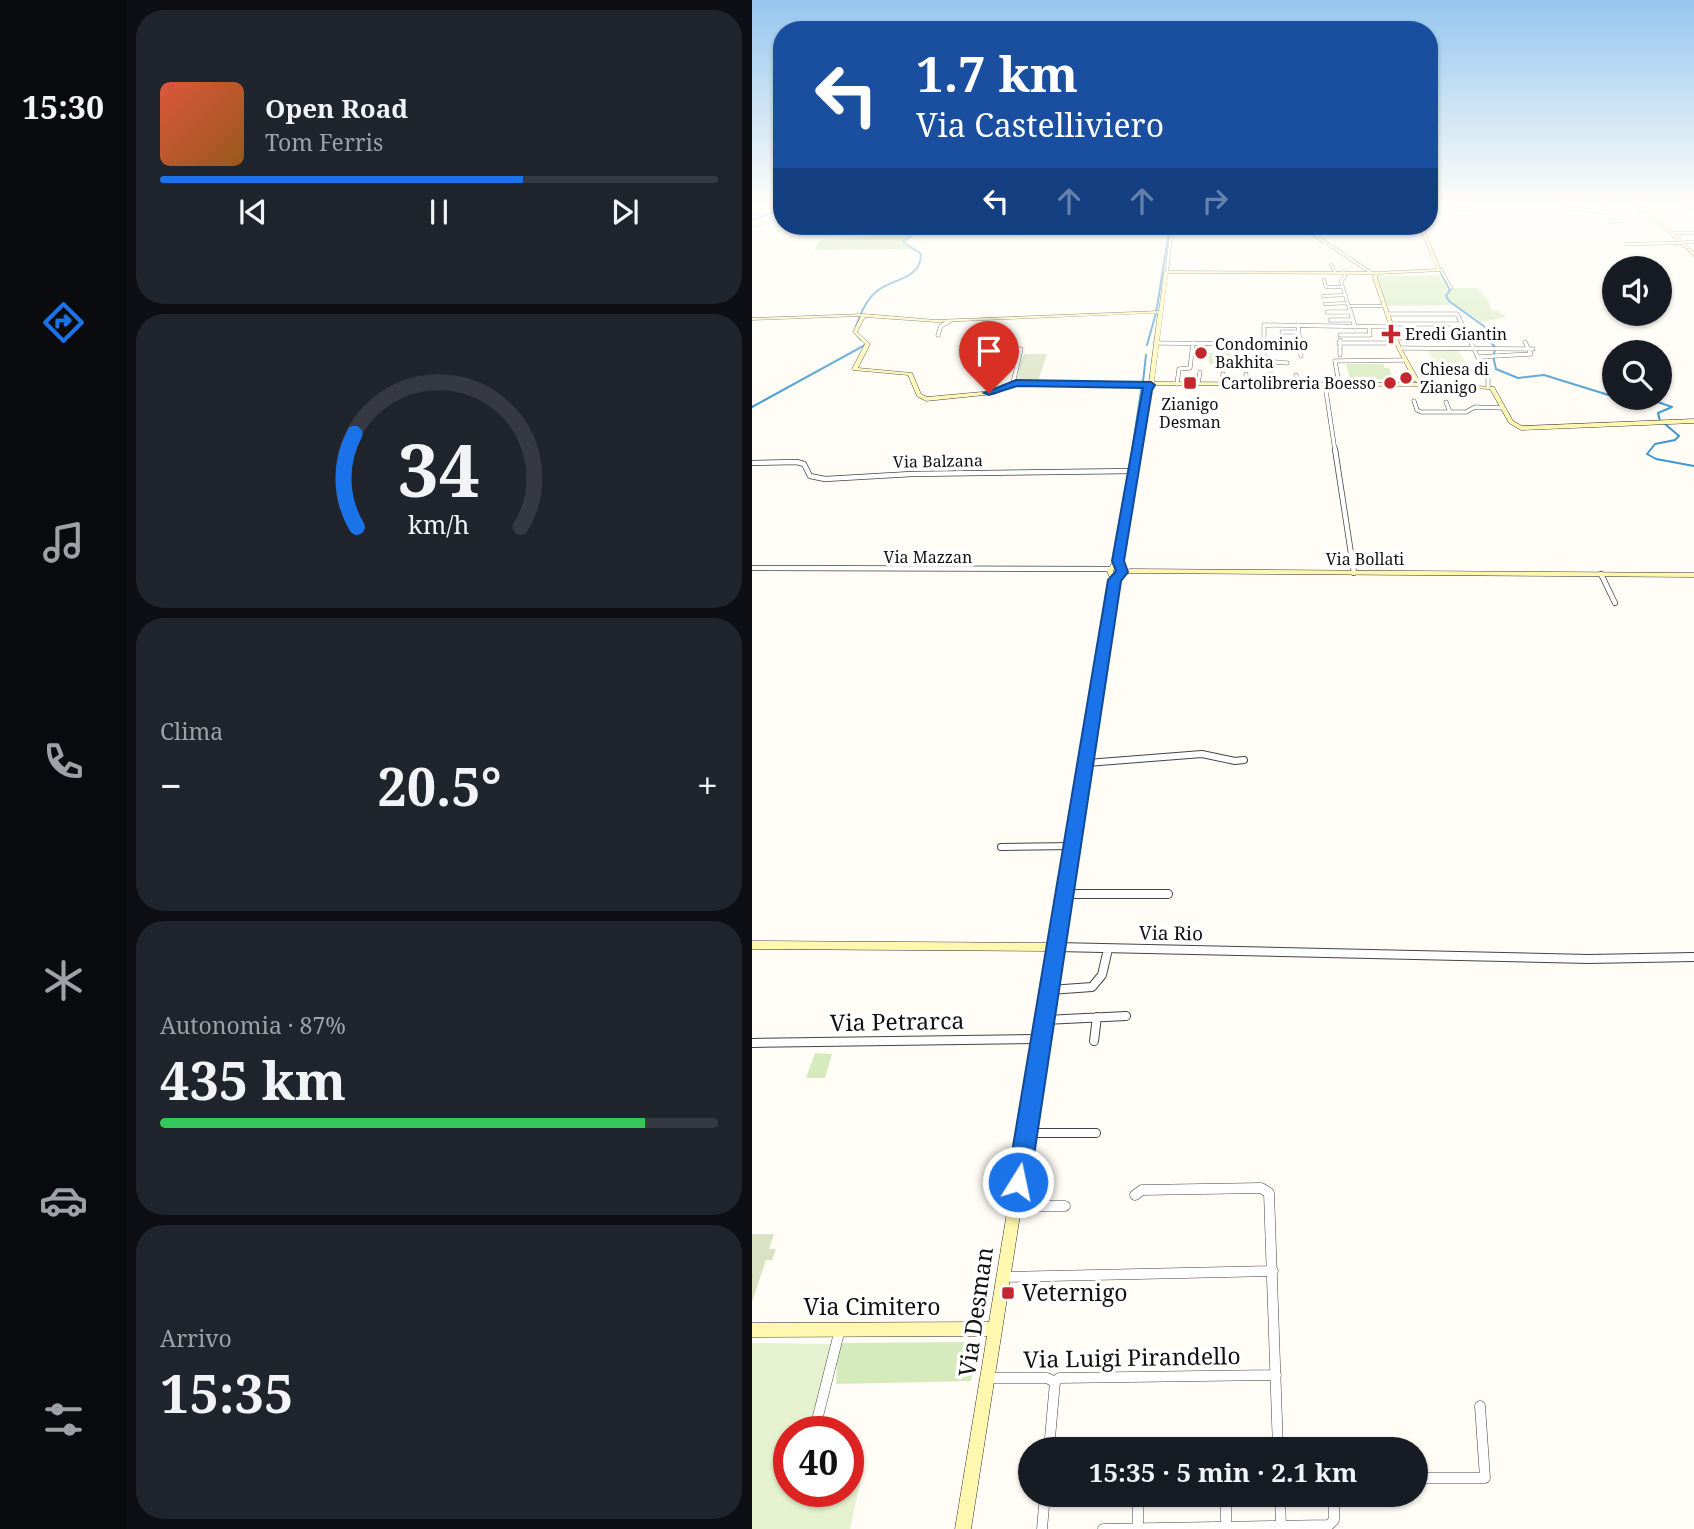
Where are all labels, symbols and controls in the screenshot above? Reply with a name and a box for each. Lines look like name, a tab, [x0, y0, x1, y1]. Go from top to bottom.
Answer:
text: 1.7 km	[916, 40, 1078, 106]
icon: left	[801, 49, 892, 140]
text: 15:30	[22, 85, 104, 128]
text: Open Road	[265, 90, 408, 126]
text: Via Castelliviero	[916, 103, 1164, 146]
text: Tom Ferris	[265, 126, 383, 158]
icon: left	[977, 182, 1015, 220]
icon: ahead	[1050, 182, 1088, 220]
icon: ahead	[1123, 182, 1161, 220]
icon: right	[1196, 182, 1234, 220]
icon: previous	[234, 193, 272, 231]
icon: pause	[420, 193, 458, 231]
icon: next	[606, 193, 644, 231]
map controls	[1602, 256, 1672, 410]
button: sound	[1602, 256, 1672, 326]
icon: directions	[39, 298, 88, 347]
pin	[959, 321, 1019, 393]
place label: Eredi Giantin	[1405, 323, 1507, 345]
marker: Eredi Giantin	[1383, 326, 1399, 342]
icon: arrive	[970, 332, 1008, 370]
place label: Condominio Bakhita	[1215, 333, 1308, 373]
button: search	[1602, 340, 1672, 410]
marker: Condominio Bakhita	[1193, 345, 1209, 361]
place label: Chiesa di Zianigo	[1420, 358, 1489, 398]
marker: Chiesa di Zianigo	[1398, 370, 1414, 386]
place label: Cartolibreria Boesso	[1221, 372, 1376, 394]
marker: Zianigo Desman	[1182, 375, 1198, 391]
marker: Cartolibreria Boesso	[1382, 375, 1398, 391]
place label: Zianigo Desman	[1159, 393, 1221, 433]
text: 34	[398, 419, 480, 518]
street label: Via Balzana	[893, 449, 983, 473]
text: km/h	[408, 506, 470, 540]
icon: music	[39, 518, 88, 567]
street label: Via Mazzan	[884, 546, 972, 568]
street label: Via Bollati	[1326, 548, 1404, 570]
text: Clima	[160, 715, 223, 747]
icon: phone	[39, 737, 88, 786]
text: 20.5°	[377, 750, 502, 821]
text: −	[160, 759, 182, 811]
text: +	[697, 759, 718, 811]
street label: Via Rio	[1139, 919, 1203, 947]
icon: climate	[39, 956, 88, 1005]
street label: Via Petrarca	[829, 1004, 965, 1038]
text: Autonomia · 87%	[160, 1009, 346, 1041]
text: 435 km	[160, 1044, 346, 1115]
position arrow	[981, 1145, 1055, 1219]
icon: car	[39, 1176, 88, 1225]
street label: Via Desman	[950, 1245, 1000, 1379]
place label: Veternigo	[1022, 1276, 1128, 1308]
marker: Veternigo	[1000, 1285, 1016, 1301]
street label: Via Cimitero	[804, 1290, 940, 1322]
text: Arrivo	[160, 1322, 232, 1354]
street label: Via Luigi Pirandello	[1023, 1339, 1241, 1375]
text: 15:35	[160, 1357, 293, 1428]
icon: filters	[39, 1395, 88, 1444]
speed limit sign: 40	[773, 1416, 864, 1507]
text: 15:35 · 5 min · 2.1 km	[1089, 1454, 1357, 1490]

